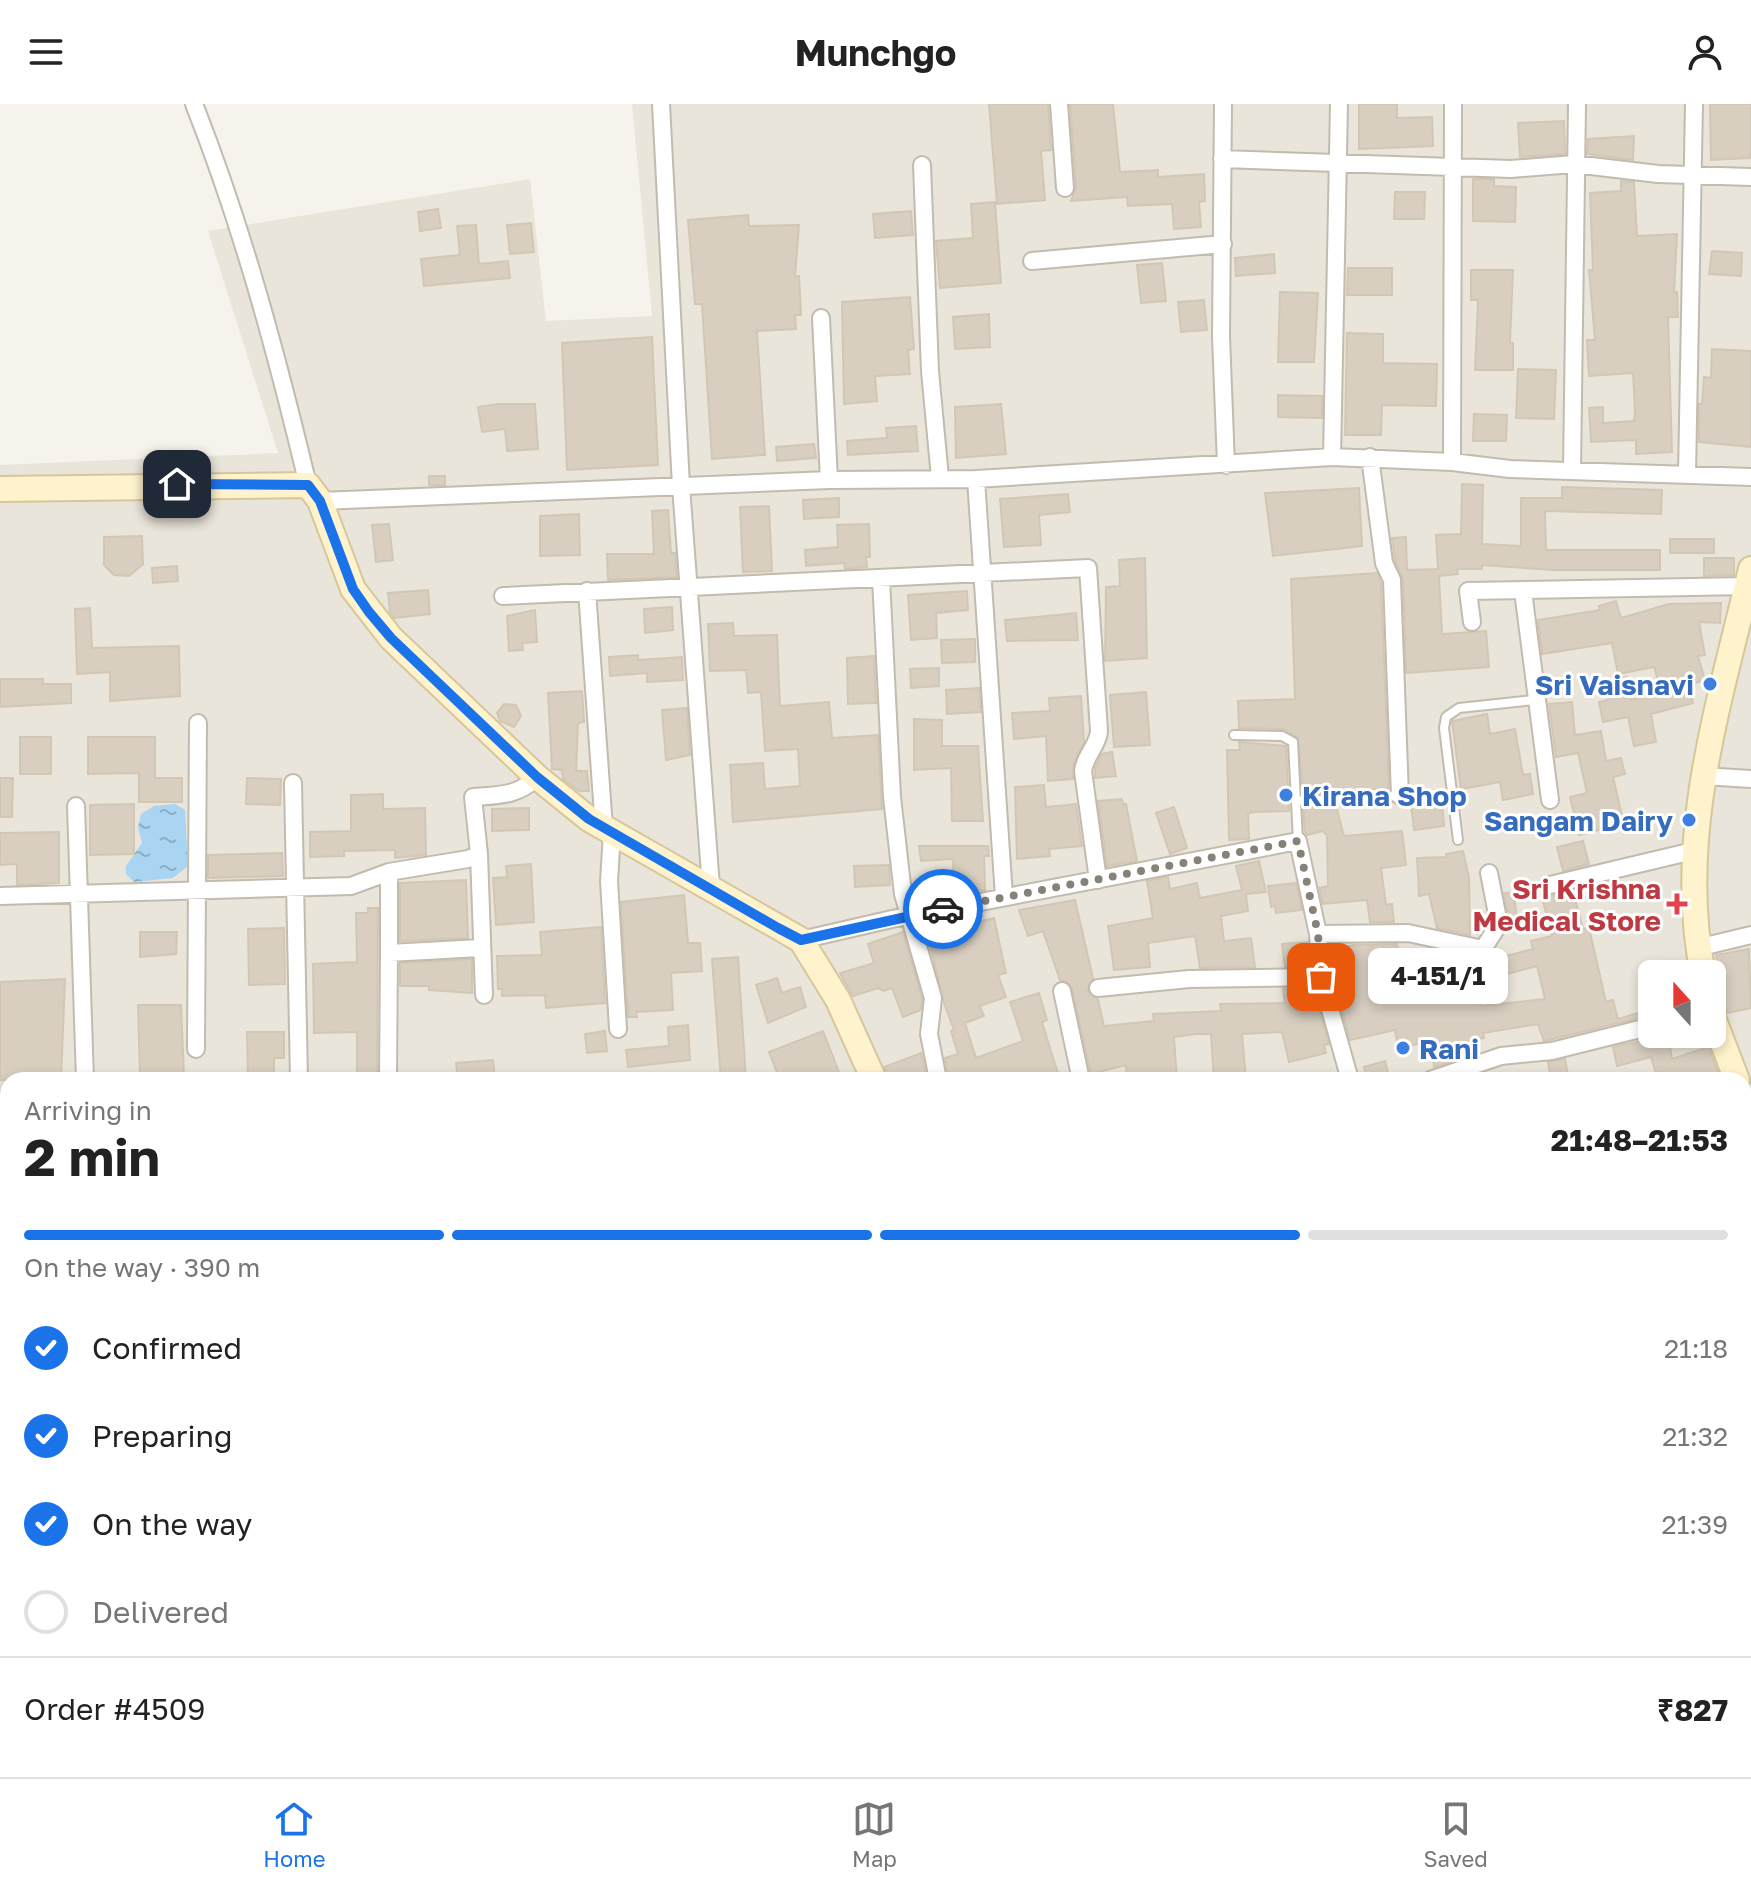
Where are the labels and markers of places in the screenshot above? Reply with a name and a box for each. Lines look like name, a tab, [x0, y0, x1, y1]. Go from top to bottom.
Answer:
pin	[143, 450, 211, 518]
place label: Sri Vaisnavi	[1535, 668, 1694, 701]
marker: Sri Vaisnavi	[1701, 675, 1719, 693]
place label: Kirana Shop	[1302, 779, 1467, 812]
marker: Kirana Shop	[1277, 786, 1295, 804]
place label: Sangam Dairy	[1484, 804, 1673, 837]
marker: Sangam Dairy	[1680, 811, 1698, 829]
place label: Sri Krishna Medical Store	[1472, 872, 1661, 937]
marker: Sri Krishna Medical Store	[1668, 895, 1686, 913]
pin	[1287, 943, 1355, 1011]
callout: 4-151/1	[1369, 949, 1509, 1005]
place label: Rani	[1419, 1032, 1479, 1065]
marker: Rani	[1394, 1039, 1412, 1057]

